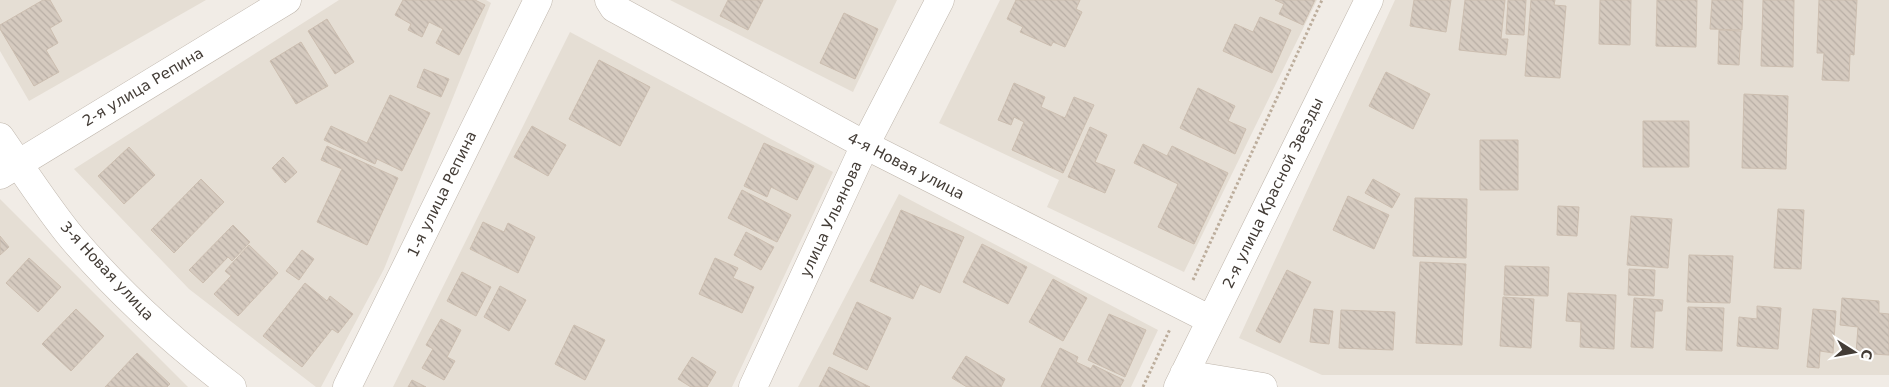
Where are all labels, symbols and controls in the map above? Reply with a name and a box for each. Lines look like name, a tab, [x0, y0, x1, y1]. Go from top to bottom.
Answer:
street label: 2-я улица Репина	[79, 44, 207, 130]
street label: 2-я улица Красной Звезды	[1219, 95, 1327, 291]
street label: 1-я улица Репина	[404, 128, 480, 260]
street label: 4-я Новая улица	[845, 129, 967, 203]
street label: улица Ульянова	[796, 158, 866, 280]
street label: 3-я Новая улица	[57, 218, 157, 324]
north arrow	[1829, 327, 1879, 377]
text: С	[1858, 348, 1876, 361]

